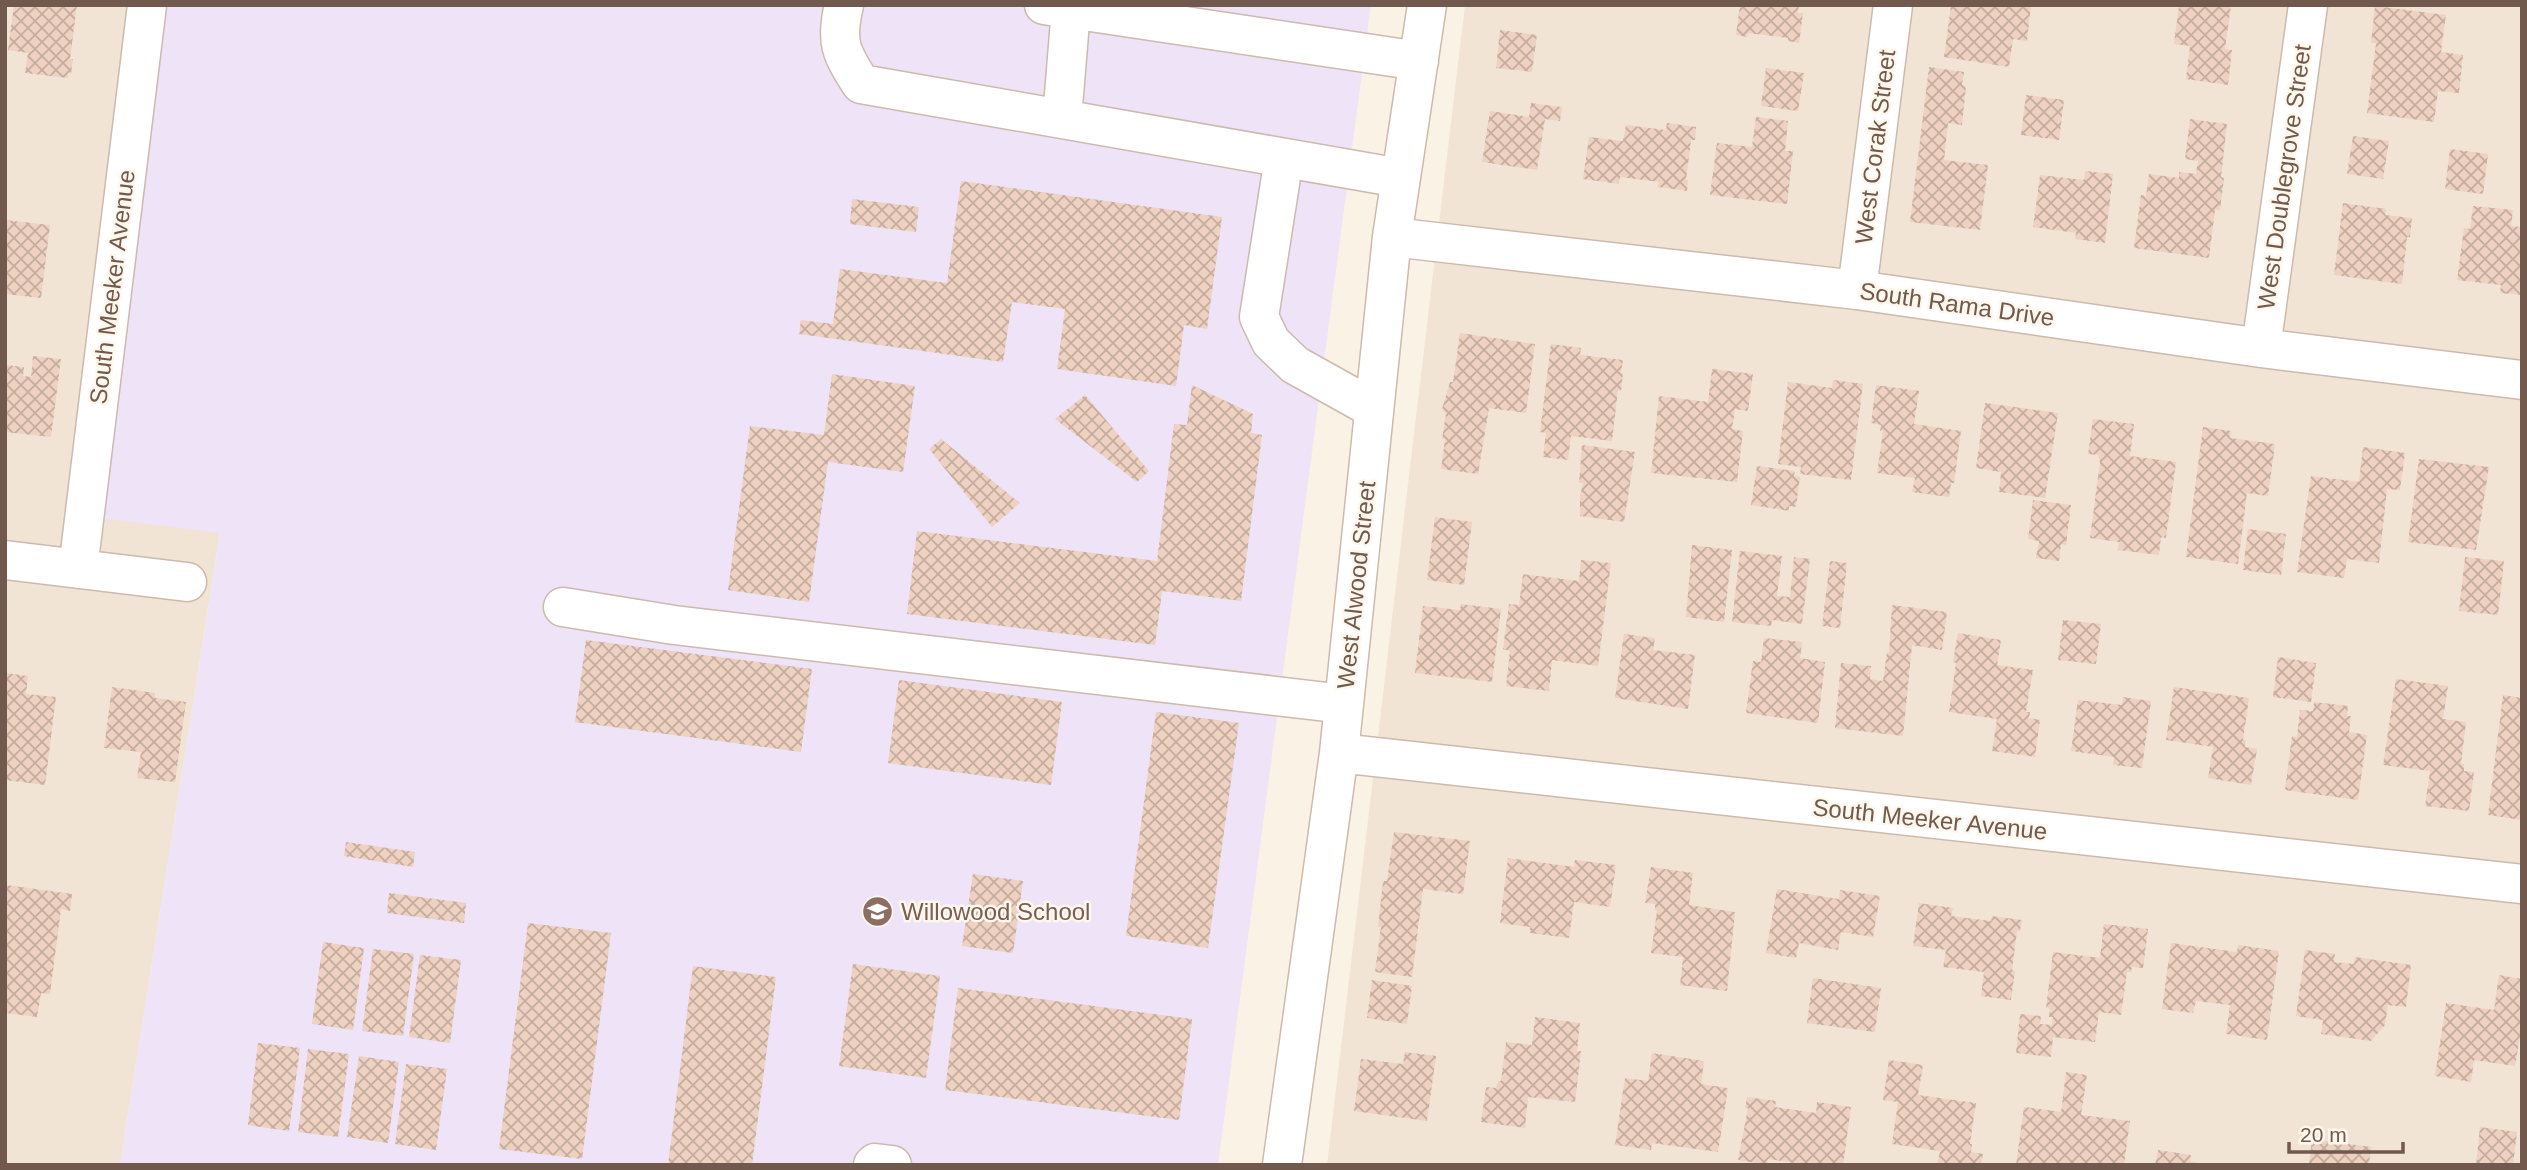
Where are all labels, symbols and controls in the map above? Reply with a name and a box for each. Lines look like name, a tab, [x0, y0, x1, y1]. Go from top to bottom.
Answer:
street label: West Doublegrove Street	[2252, 42, 2316, 311]
street label: West Corak Street	[1850, 48, 1900, 246]
street label: South Meeker Avenue	[84, 168, 140, 406]
street label: South Rama Drive	[1858, 277, 2056, 331]
street label: West Alwood Street	[1332, 479, 1380, 690]
street label: South Meeker Avenue	[1811, 793, 2049, 845]
school or university icon: Willowood School	[861, 894, 895, 928]
place label: Willowood School	[901, 898, 1090, 925]
scale bar	[2289, 1110, 2403, 1154]
text: 20 m	[2300, 1123, 2347, 1146]

